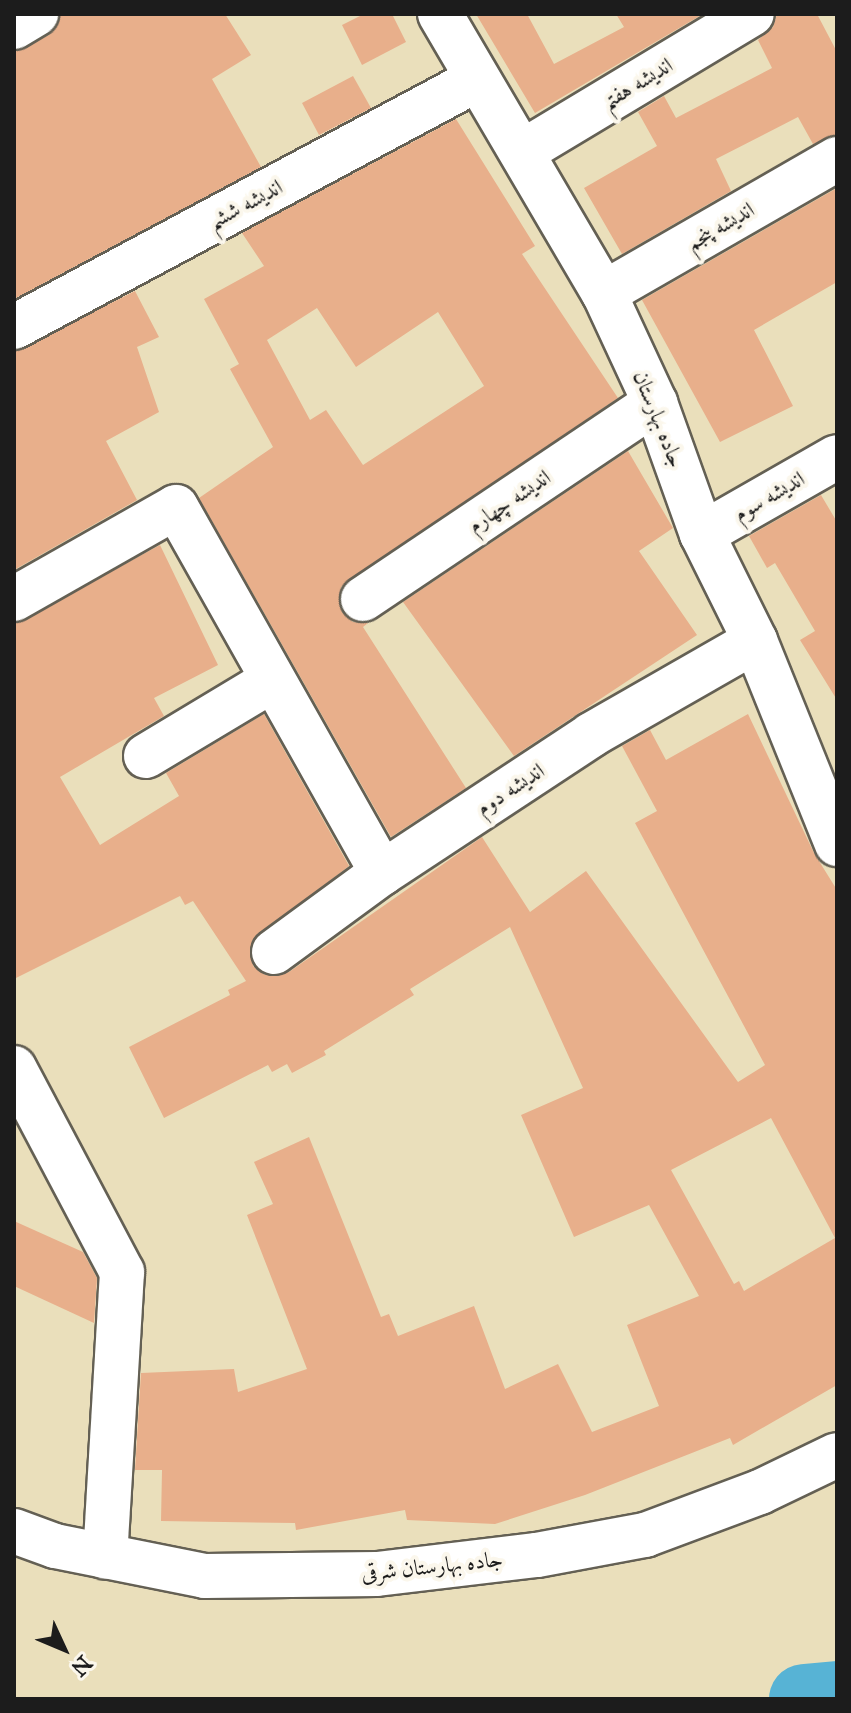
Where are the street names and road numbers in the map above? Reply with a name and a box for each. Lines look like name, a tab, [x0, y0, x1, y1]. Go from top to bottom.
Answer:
street label: اندیشه هفتم	[597, 51, 677, 115]
street label: اندیشه ششم	[203, 173, 287, 235]
street label: اندیشه پنجم	[681, 196, 759, 256]
street label: جاده بهارستان	[628, 367, 690, 471]
street label: اندیشه چهارم	[462, 464, 556, 538]
street label: اندیشه سوم	[729, 465, 809, 527]
street label: اندیشه دوم	[471, 757, 549, 821]
street label: جاده بهارستان شرقی	[360, 1545, 504, 1587]

